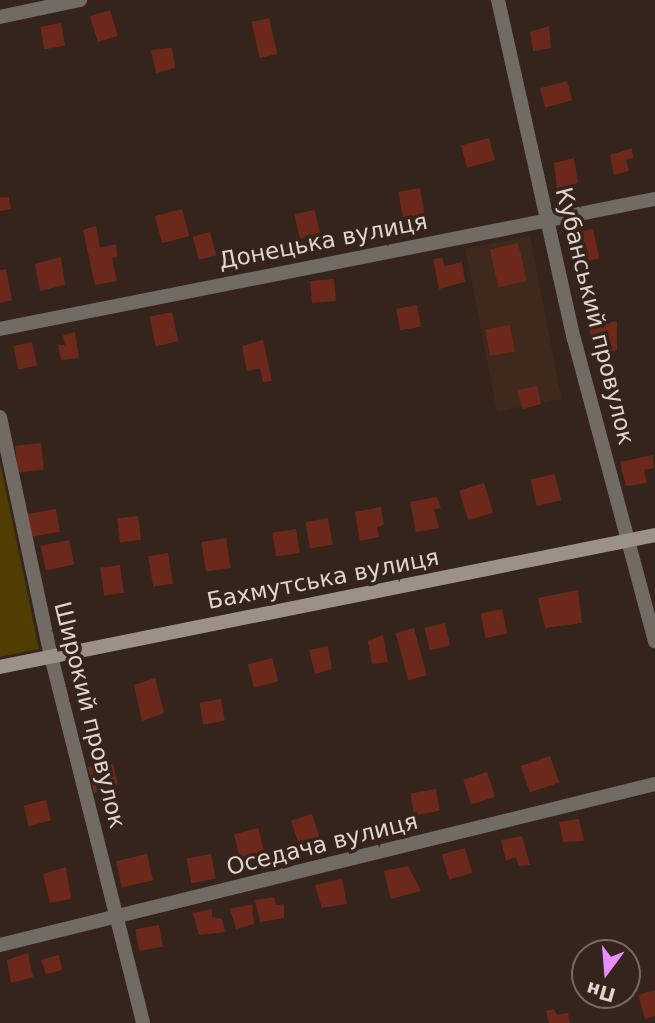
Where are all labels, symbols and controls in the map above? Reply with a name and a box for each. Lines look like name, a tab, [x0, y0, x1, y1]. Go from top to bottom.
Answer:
street label: Кубанський провулок	[550, 185, 640, 447]
street label: Донецька вулиця	[216, 207, 430, 275]
street label: Бахмутська вулиця	[205, 543, 441, 615]
street label: Широкий провулок	[48, 599, 132, 831]
street label: Оседача вулиця	[223, 807, 421, 881]
north arrow	[571, 939, 641, 1009]
text: Пн	[584, 978, 618, 1007]

